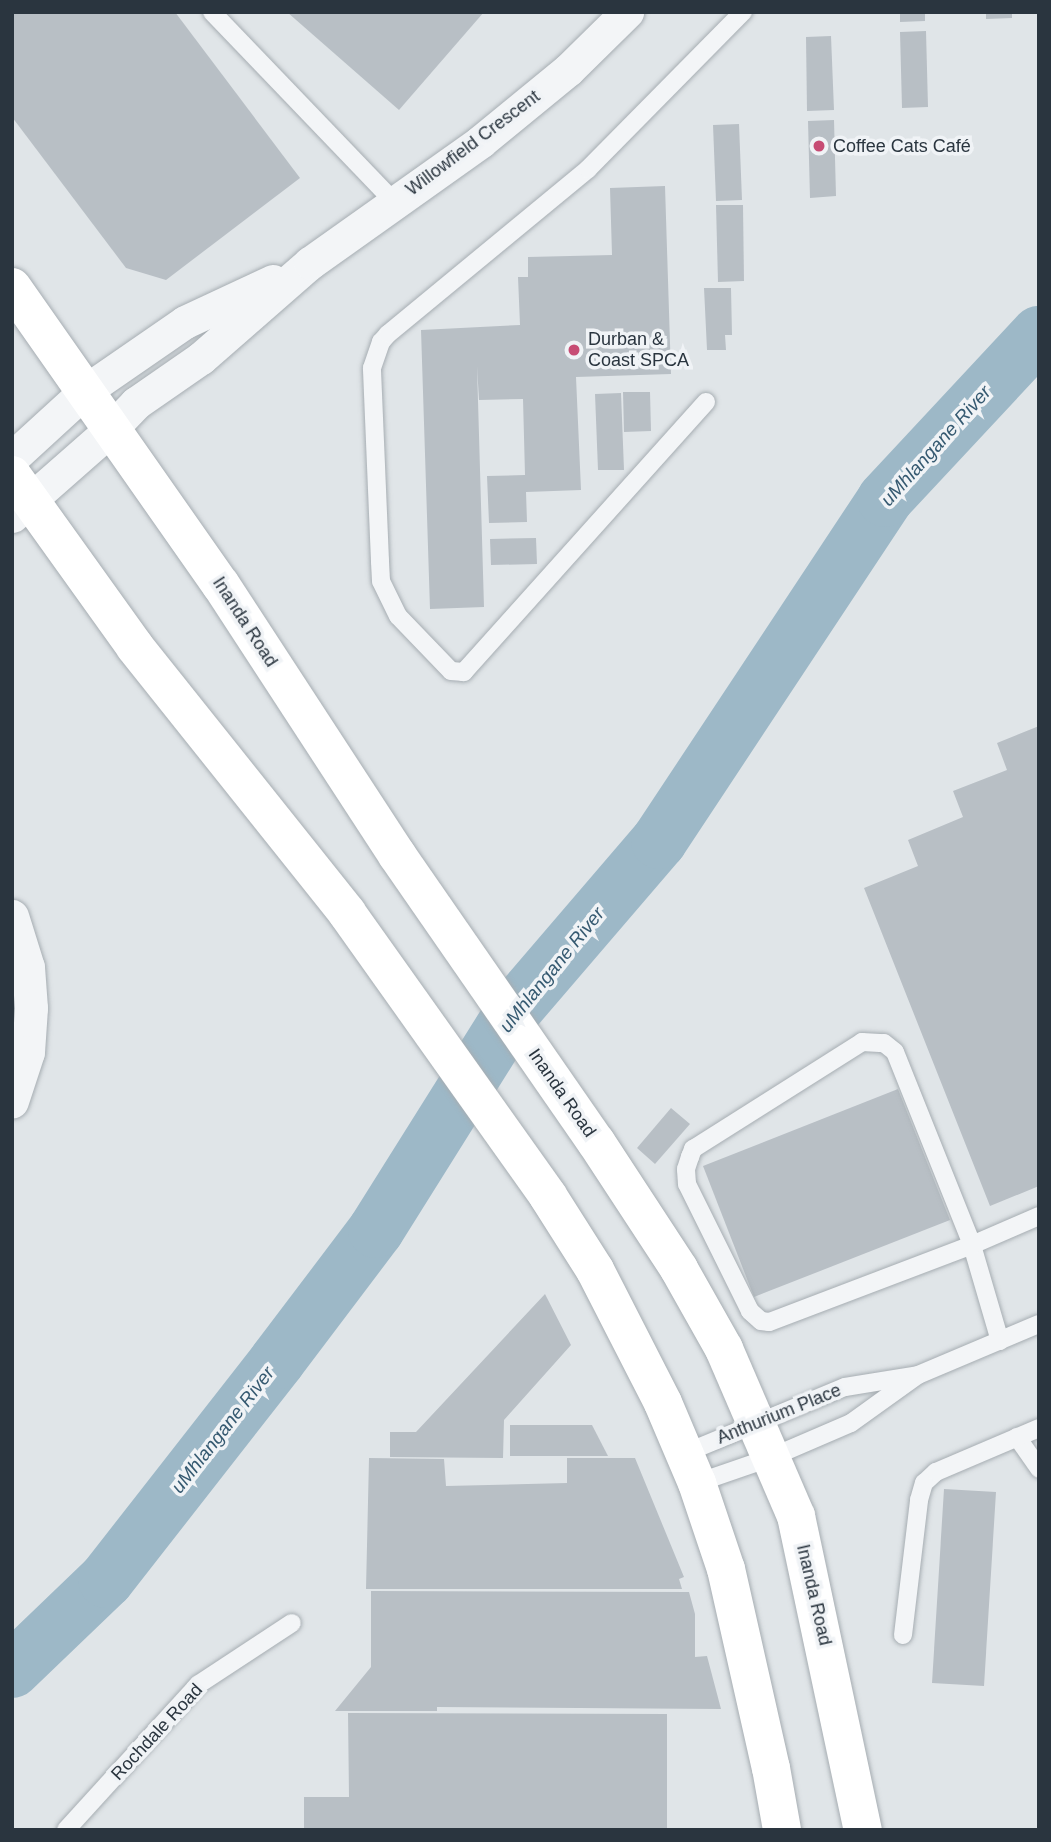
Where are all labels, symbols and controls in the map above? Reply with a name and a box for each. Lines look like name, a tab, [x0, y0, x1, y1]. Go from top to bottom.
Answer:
street label: Willowfield Crescent	[402, 86, 544, 200]
place label: Coffee Cats Café	[833, 135, 971, 157]
marker: Coffee Cats Café	[811, 138, 827, 154]
place label: Durban & Coast SPCA	[588, 329, 689, 372]
marker: Durban & Coast SPCA	[566, 342, 582, 358]
water label: uMhlangane River	[876, 381, 996, 511]
street label: Inanda Road	[208, 573, 282, 671]
water label: uMhlangane River	[495, 903, 609, 1037]
street label: Inanda Road	[524, 1045, 600, 1141]
water label: uMhlangane River	[167, 1362, 279, 1498]
street label: Anthurium Place	[714, 1379, 844, 1449]
street label: Inanda Road	[792, 1542, 836, 1648]
street label: Rochdale Road	[107, 1679, 207, 1785]

